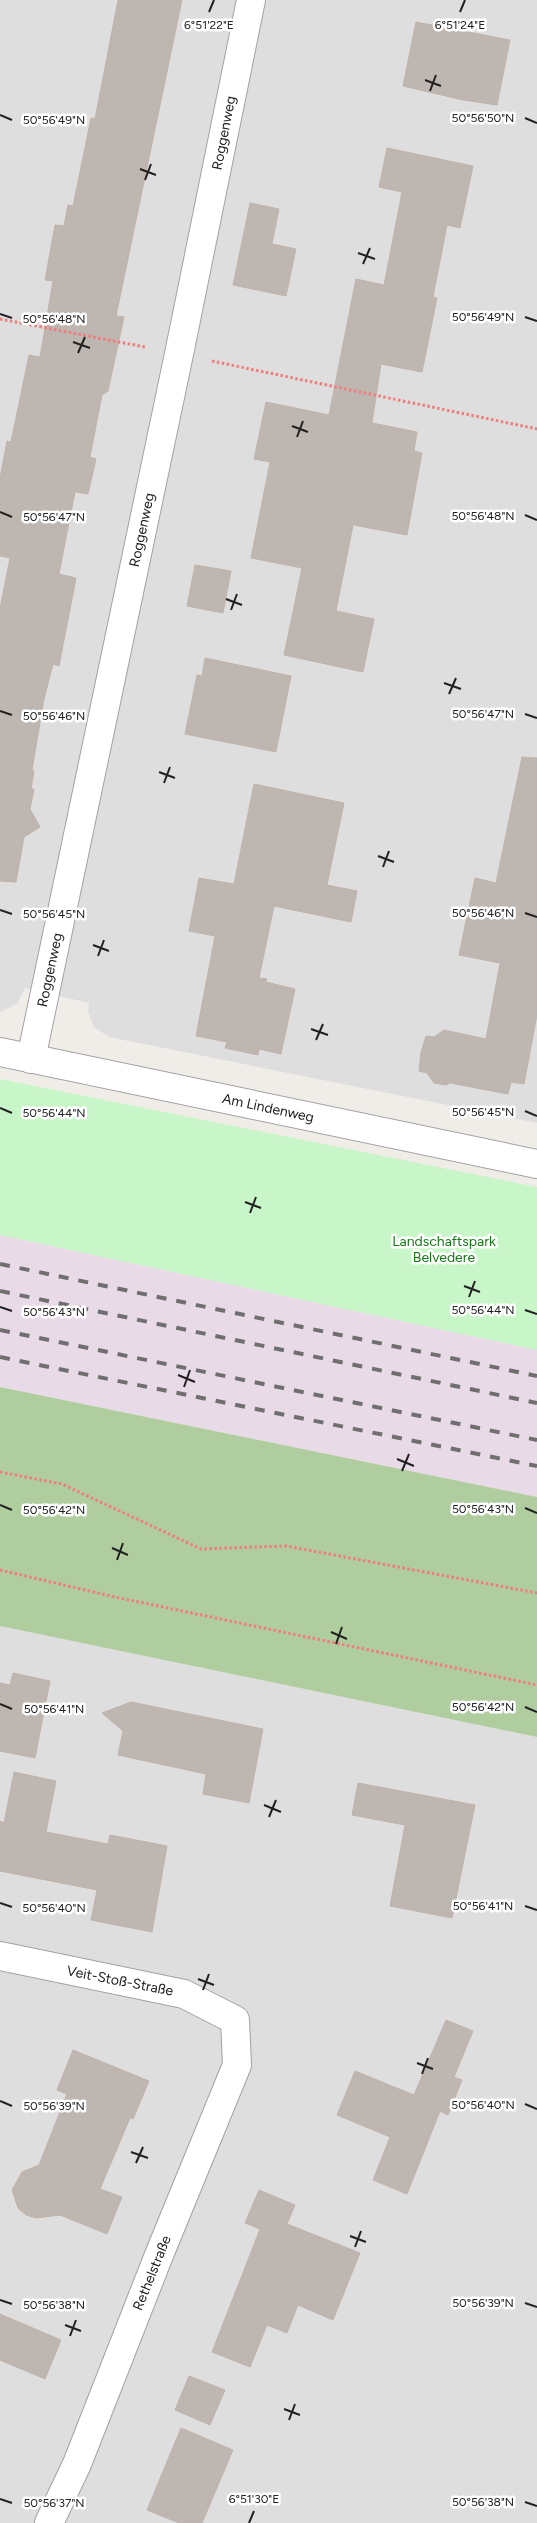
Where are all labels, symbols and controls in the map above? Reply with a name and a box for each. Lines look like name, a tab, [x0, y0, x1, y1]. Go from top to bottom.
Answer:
text: 6°51'22"E	[184, 18, 234, 32]
text: 6°51'24"E	[435, 18, 485, 32]
street label: Roggenweg	[208, 94, 240, 172]
text: 50°56'50"N	[452, 111, 514, 125]
text: 50°56'49"N	[23, 113, 85, 127]
text: 50°56'49"N	[452, 310, 514, 324]
text: 50°56'48"N	[22, 312, 86, 326]
street label: Roggenweg	[126, 491, 158, 569]
text: 50°56'48"N	[451, 509, 515, 523]
text: 50°56'47"N	[23, 510, 85, 524]
text: 50°56'47"N	[452, 707, 514, 721]
text: 50°56'46"N	[23, 709, 85, 723]
text: 50°56'46"N	[452, 906, 514, 920]
text: 50°56'45"N	[23, 907, 85, 921]
street label: Roggenweg	[34, 931, 66, 1009]
street label: Am Lindenweg	[221, 1090, 315, 1126]
text: 50°56'45"N	[452, 1105, 514, 1119]
text: 50°56'44"N	[22, 1106, 86, 1120]
park label: Landschaftspark Belvedere	[392, 1233, 496, 1266]
text: 50°56'44"N	[451, 1303, 515, 1317]
text: 50°56'43"N	[23, 1305, 85, 1319]
text: 50°56'43"N	[452, 1502, 514, 1516]
text: 50°56'42"N	[23, 1503, 85, 1517]
text: 50°56'42"N	[452, 1700, 514, 1714]
text: 50°56'41"N	[24, 1702, 84, 1716]
text: 50°56'41"N	[453, 1899, 513, 1913]
text: 50°56'40"N	[22, 1901, 86, 1915]
street label: Veit-Stoß-Straße	[65, 1962, 175, 2000]
text: 50°56'40"N	[451, 2098, 515, 2112]
text: 50°56'39"N	[23, 2099, 85, 2113]
street label: Rethelstraße	[129, 2233, 175, 2313]
text: 50°56'39"N	[452, 2296, 514, 2310]
text: 50°56'38"N	[23, 2298, 85, 2312]
text: 6°51'30"E	[229, 2492, 279, 2506]
text: 50°56'38"N	[452, 2495, 514, 2509]
text: 50°56'37"N	[23, 2496, 85, 2510]

